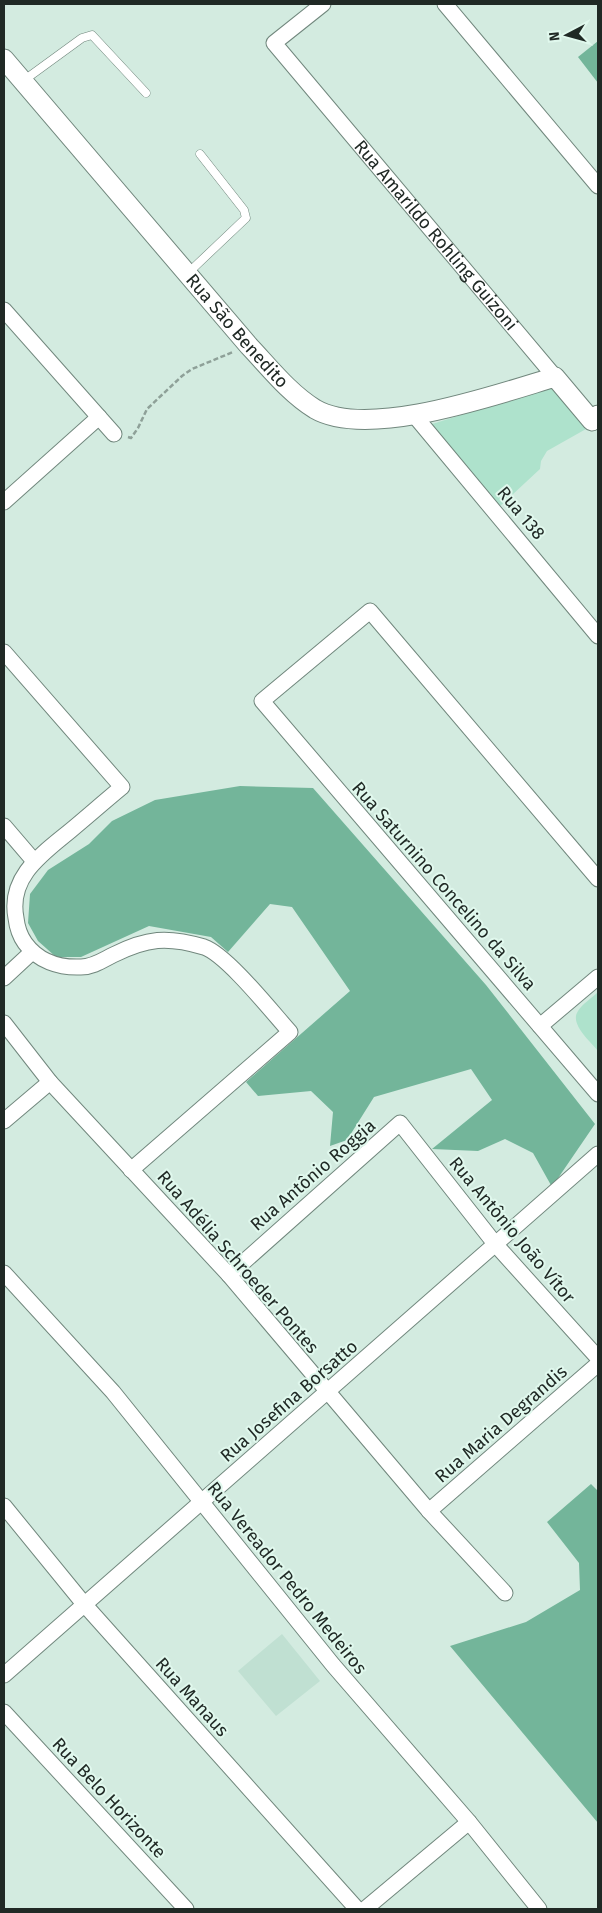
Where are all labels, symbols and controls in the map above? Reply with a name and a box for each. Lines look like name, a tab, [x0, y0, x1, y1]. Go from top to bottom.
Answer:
north arrow	[542, 10, 592, 60]
text: N	[546, 31, 564, 42]
street label: Rua Amarildo Rohling Guizoni	[349, 136, 522, 335]
street label: Rua São Benedito	[181, 269, 293, 392]
street label: Rua 138	[492, 482, 550, 544]
street label: Rua Saturnino Concelino da Silva	[347, 777, 541, 995]
street label: Rua Antônio Roggia	[246, 1114, 380, 1236]
street label: Rua Antônio João Vítor	[444, 1152, 580, 1308]
street label: Rua Adélia Schroeder Pontes	[153, 1166, 323, 1358]
street label: Rua Josefina Borsatto	[216, 1335, 362, 1467]
street label: Rua Maria Degrandis	[430, 1361, 572, 1487]
street label: Rua Vereador Pedro Medeiros	[203, 1477, 371, 1679]
street label: Rua Manaus	[151, 1653, 233, 1741]
street label: Rua Belo Horizonte	[47, 1733, 171, 1863]

